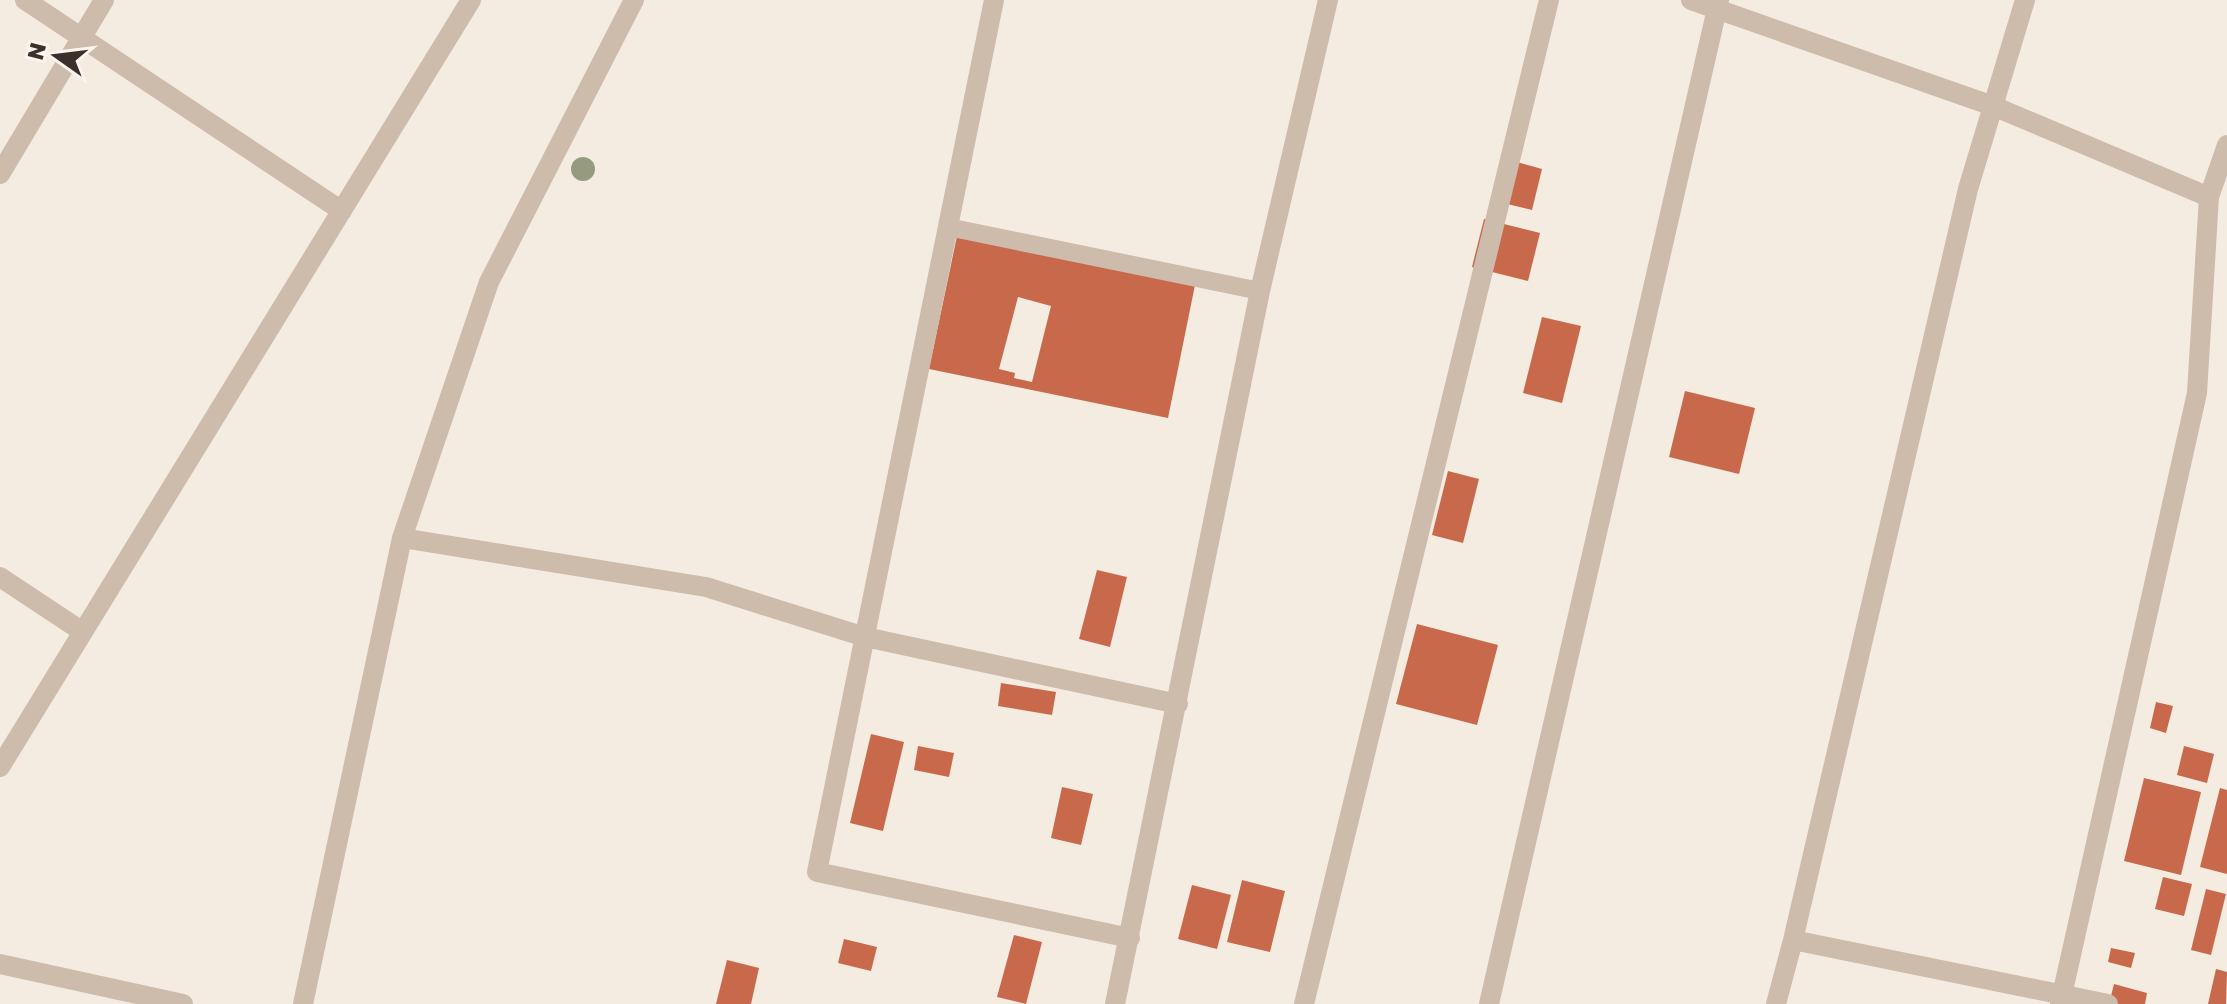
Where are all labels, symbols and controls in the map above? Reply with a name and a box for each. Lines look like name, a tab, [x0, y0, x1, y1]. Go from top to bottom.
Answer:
north arrow	[16, 16, 96, 96]
text: N	[21, 40, 51, 62]

